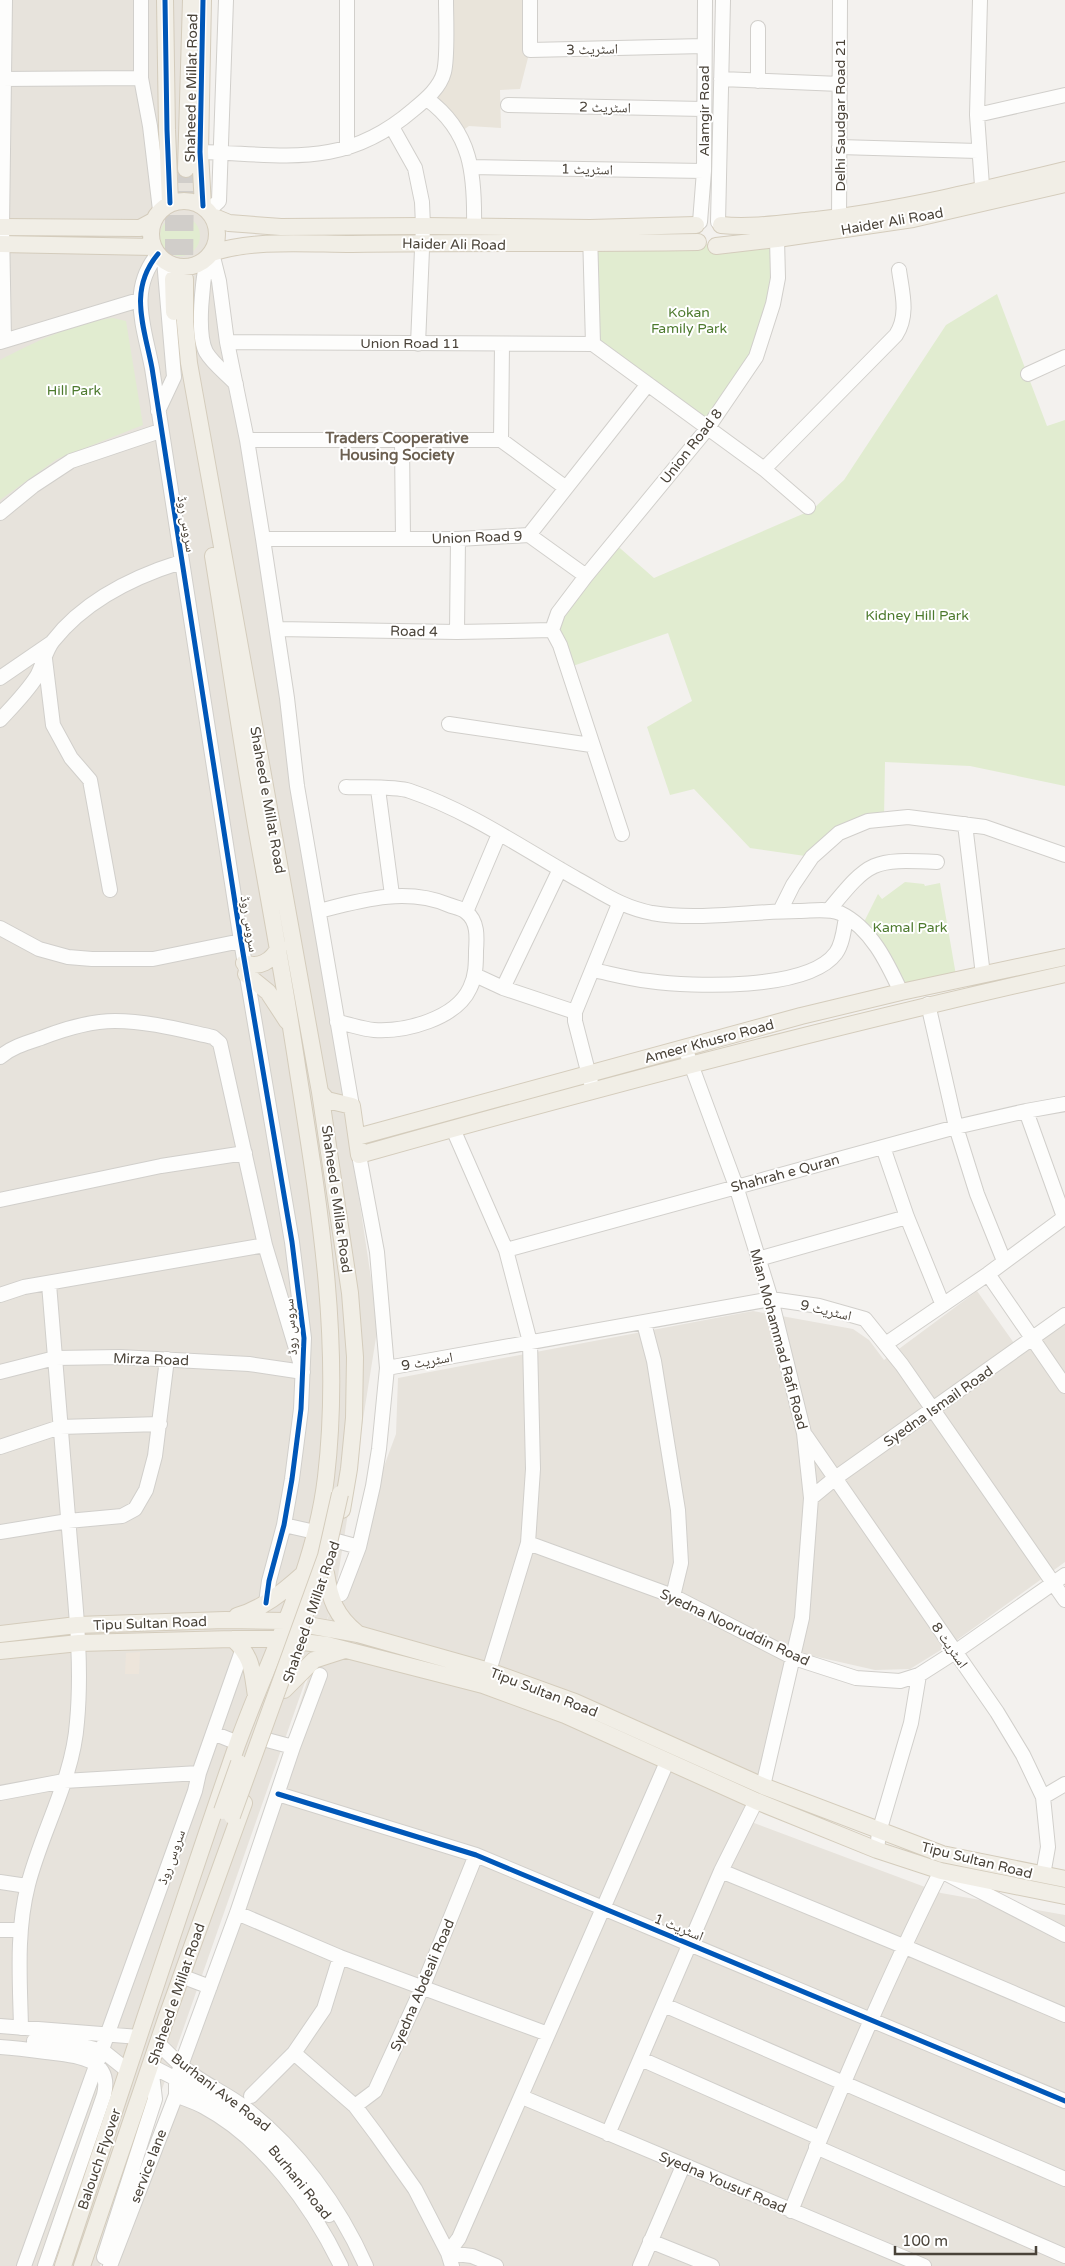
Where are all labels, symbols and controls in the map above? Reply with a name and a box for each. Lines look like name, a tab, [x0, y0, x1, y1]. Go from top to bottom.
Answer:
street label: Shaheed e Millat Road	[182, 13, 201, 163]
street label: Delhi Saudgar Road 21	[832, 38, 849, 192]
street label: اسٹریٹ 3	[566, 41, 618, 58]
street label: Alamgir Road	[696, 65, 713, 157]
street label: اسٹریٹ 2	[579, 99, 631, 116]
street label: اسٹریٹ 1	[561, 161, 613, 178]
street label: Haider Ali Road	[839, 204, 945, 239]
street label: Haider Ali Road	[402, 235, 506, 254]
park label: Kokan Family Park	[651, 304, 727, 337]
street label: Union Road 11	[360, 335, 460, 352]
park label: Hill Park	[47, 382, 102, 399]
street label: Union Road 8	[657, 405, 726, 487]
district label: Traders Cooperative Housing Society	[324, 429, 469, 465]
street label: سروس روڈ	[174, 495, 199, 554]
street label: Union Road 9	[431, 527, 523, 548]
park label: Kidney Hill Park	[865, 607, 969, 624]
street label: Road 4	[390, 623, 438, 640]
street label: Shaheed e Millat Road	[246, 725, 289, 875]
street label: سروس روڈ	[237, 895, 262, 954]
park label: Kamal Park	[873, 919, 948, 936]
street label: Ameer Khusro Road	[642, 1016, 776, 1067]
street label: Shaheed e Millat Road	[318, 1124, 355, 1274]
street label: Shahrah e Quran	[729, 1151, 841, 1196]
street label: Mian Mohammad Rafi Road	[746, 1247, 811, 1431]
street label: اسٹریٹ 9	[799, 1296, 853, 1325]
street label: سروس روڈ	[280, 1298, 301, 1356]
street label: اسٹریٹ 9	[400, 1349, 454, 1374]
street label: Mirza Road	[113, 1350, 189, 1369]
street label: Syedna Ismail Road	[880, 1362, 996, 1451]
street label: Shaheed e Millat Road	[279, 1539, 344, 1685]
street label: Syedna Nooruddin Road	[657, 1585, 812, 1670]
street label: Tipu Sultan Road	[93, 1613, 207, 1634]
street label: اسٹریٹ 8	[928, 1619, 971, 1671]
street label: Tipu Sultan Road	[488, 1664, 600, 1721]
street label: سروس روڈ	[154, 1827, 189, 1887]
street label: Tipu Sultan Road	[920, 1838, 1034, 1883]
street label: اسٹریٹ 1	[652, 1910, 706, 1945]
street label: Syedna Abdeali Road	[387, 1917, 458, 2054]
street label: Shaheed e Millat Road	[144, 1921, 209, 2067]
street label: Burhani Ave Road	[168, 2050, 274, 2135]
street label: Balouch Flyover	[74, 2106, 125, 2212]
street label: service lane	[127, 2127, 170, 2205]
street label: Burhani Road	[264, 2142, 335, 2223]
street label: Syedna Yousuf Road	[657, 2148, 789, 2217]
scale bar	[895, 2224, 1036, 2256]
text: 100 m	[902, 2232, 948, 2250]

